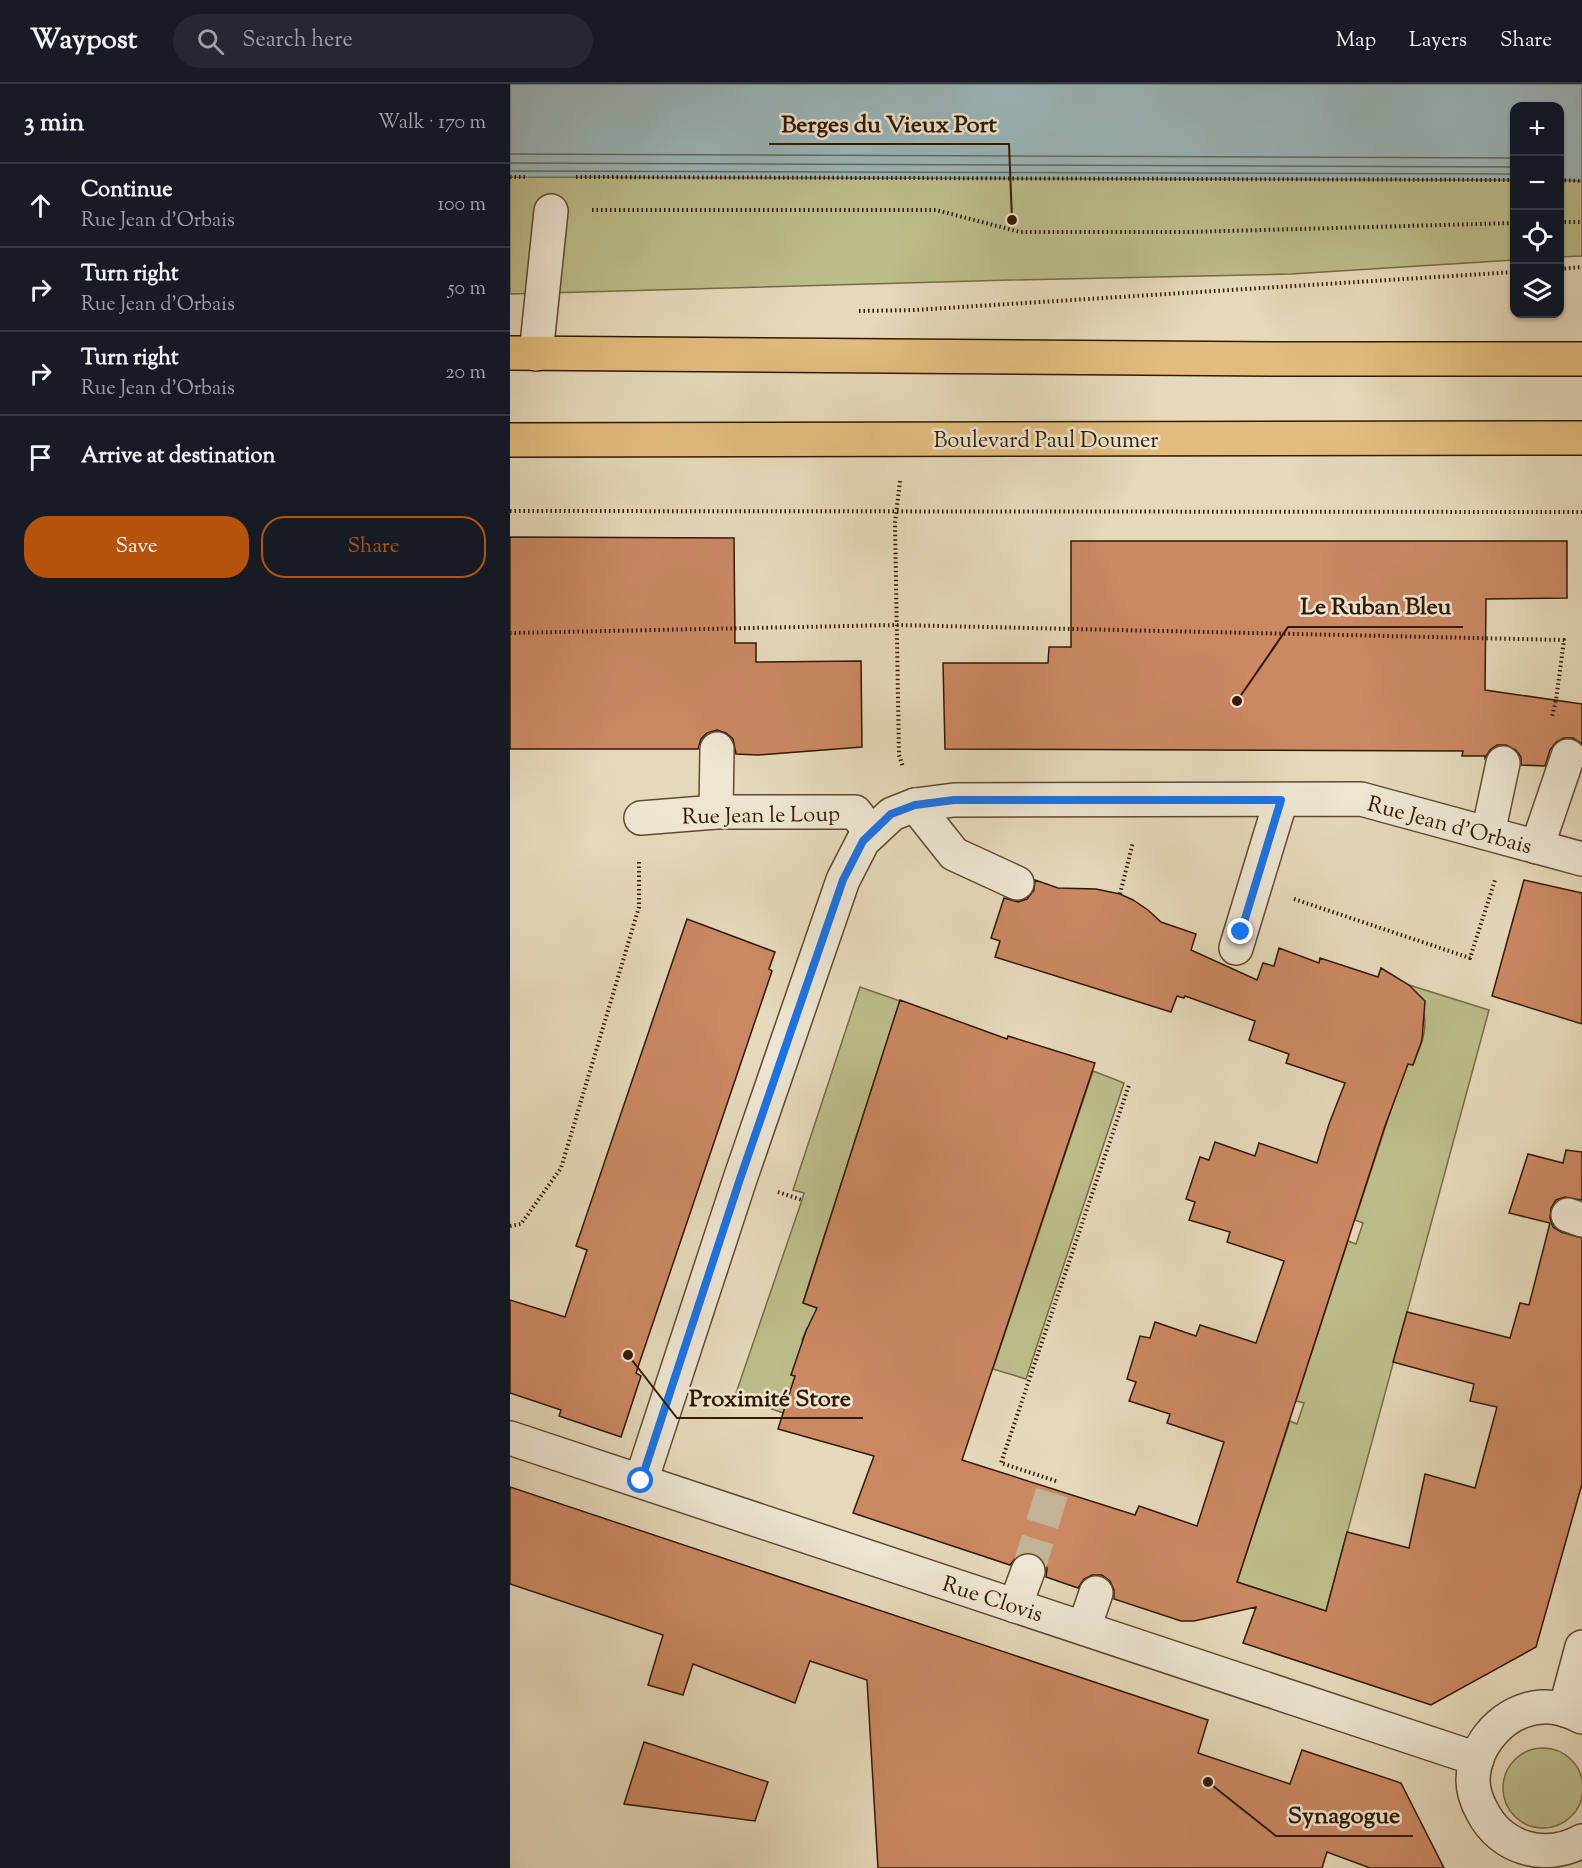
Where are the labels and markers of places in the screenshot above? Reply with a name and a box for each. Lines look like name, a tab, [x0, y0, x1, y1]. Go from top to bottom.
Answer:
callout: Berges du Vieux Port	[769, 102, 1009, 144]
callout: Le Ruban Bleu	[1288, 585, 1463, 627]
callout: Proximité Store	[677, 1376, 863, 1418]
callout: Synagogue	[1276, 1794, 1413, 1836]

